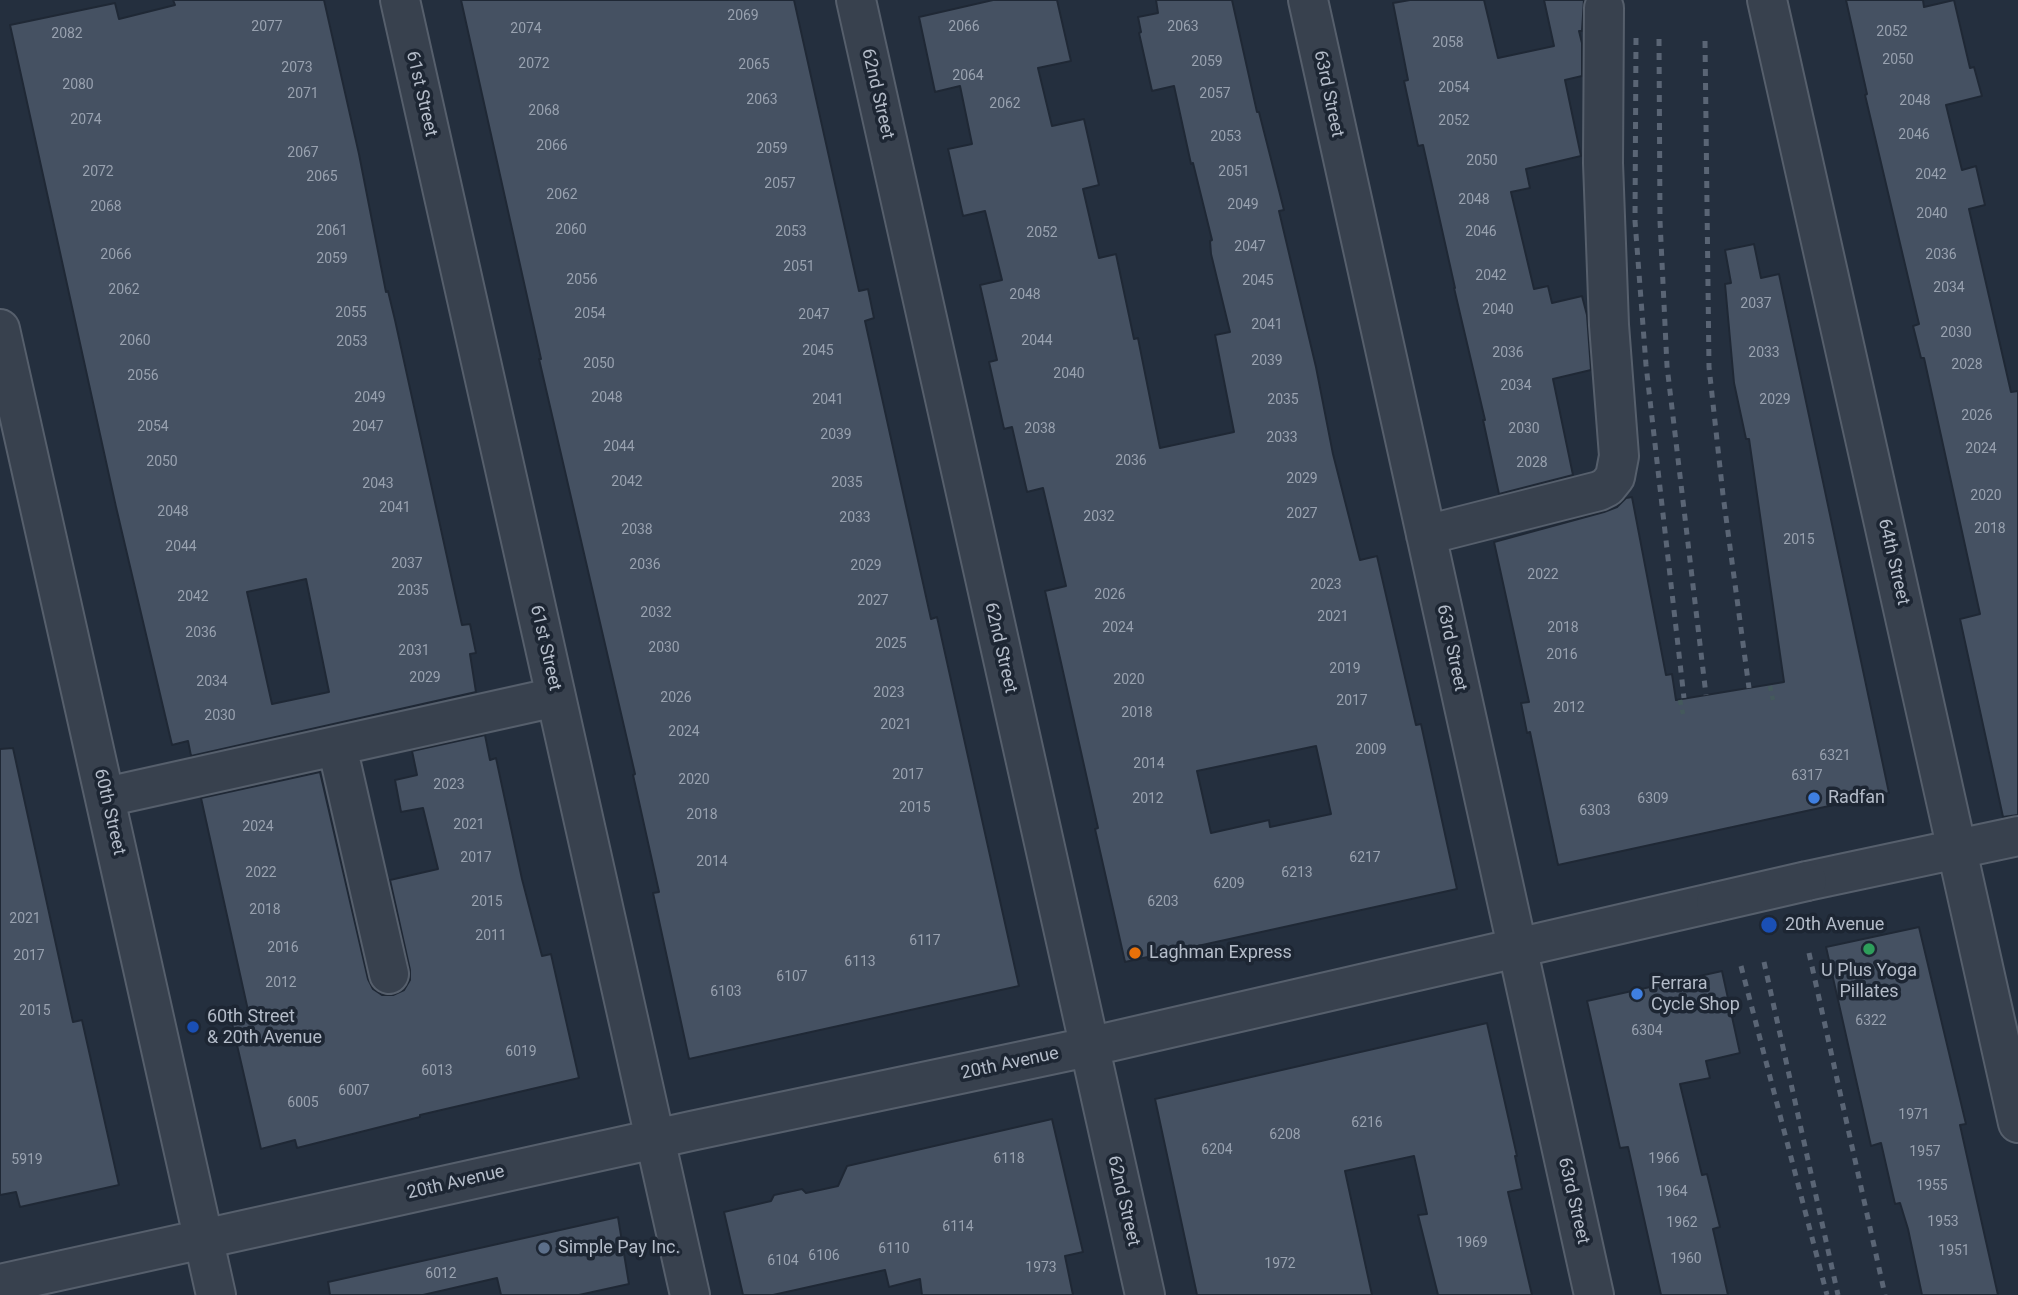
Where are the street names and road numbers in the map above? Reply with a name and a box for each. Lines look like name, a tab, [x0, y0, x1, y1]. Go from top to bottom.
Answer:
street label: 62nd Street	[856, 47, 898, 141]
street label: 61st Street	[401, 49, 441, 139]
street label: 63rd Street	[1308, 49, 1348, 139]
street label: 64th Street	[1873, 517, 1913, 607]
street label: 62nd Street	[979, 601, 1021, 695]
street label: 61st Street	[525, 603, 565, 693]
street label: 63rd Street	[1431, 603, 1471, 693]
street label: 60th Street	[89, 767, 129, 857]
street label: 20th Avenue	[959, 1043, 1061, 1085]
street label: 62nd Street	[1102, 1154, 1144, 1248]
street label: 63rd Street	[1553, 1156, 1593, 1246]
street label: 20th Avenue	[405, 1161, 507, 1205]

